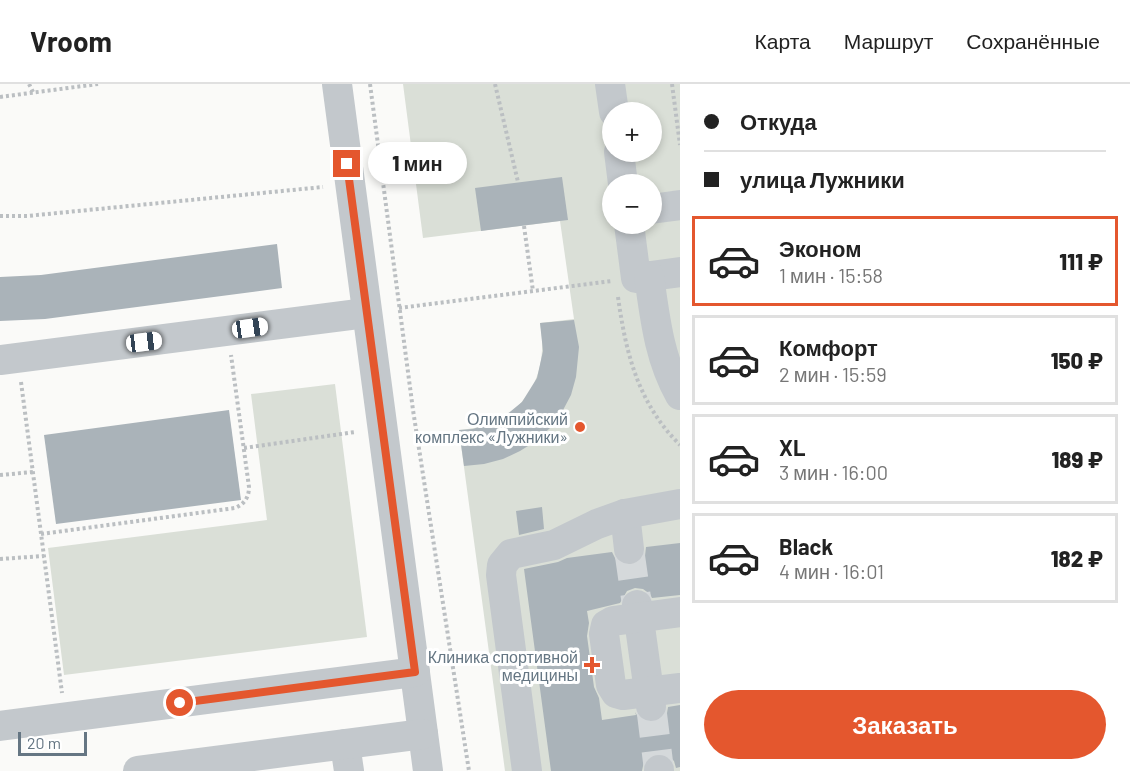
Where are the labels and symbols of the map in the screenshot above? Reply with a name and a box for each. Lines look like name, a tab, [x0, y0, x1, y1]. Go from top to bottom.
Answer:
callout: 1 мин	[368, 143, 467, 185]
route end	[333, 150, 360, 177]
car	[231, 317, 269, 339]
car	[125, 331, 163, 353]
place label: Олимпийский комплекс «Лужники»	[415, 409, 568, 446]
marker: Олимпийский комплекс «Лужники»	[573, 420, 587, 434]
place label: Клиника спортивной медицины	[428, 647, 578, 684]
marker: Клиника спортивной медицины	[583, 656, 601, 674]
route start	[166, 689, 193, 716]
scale bar	[18, 729, 87, 756]

